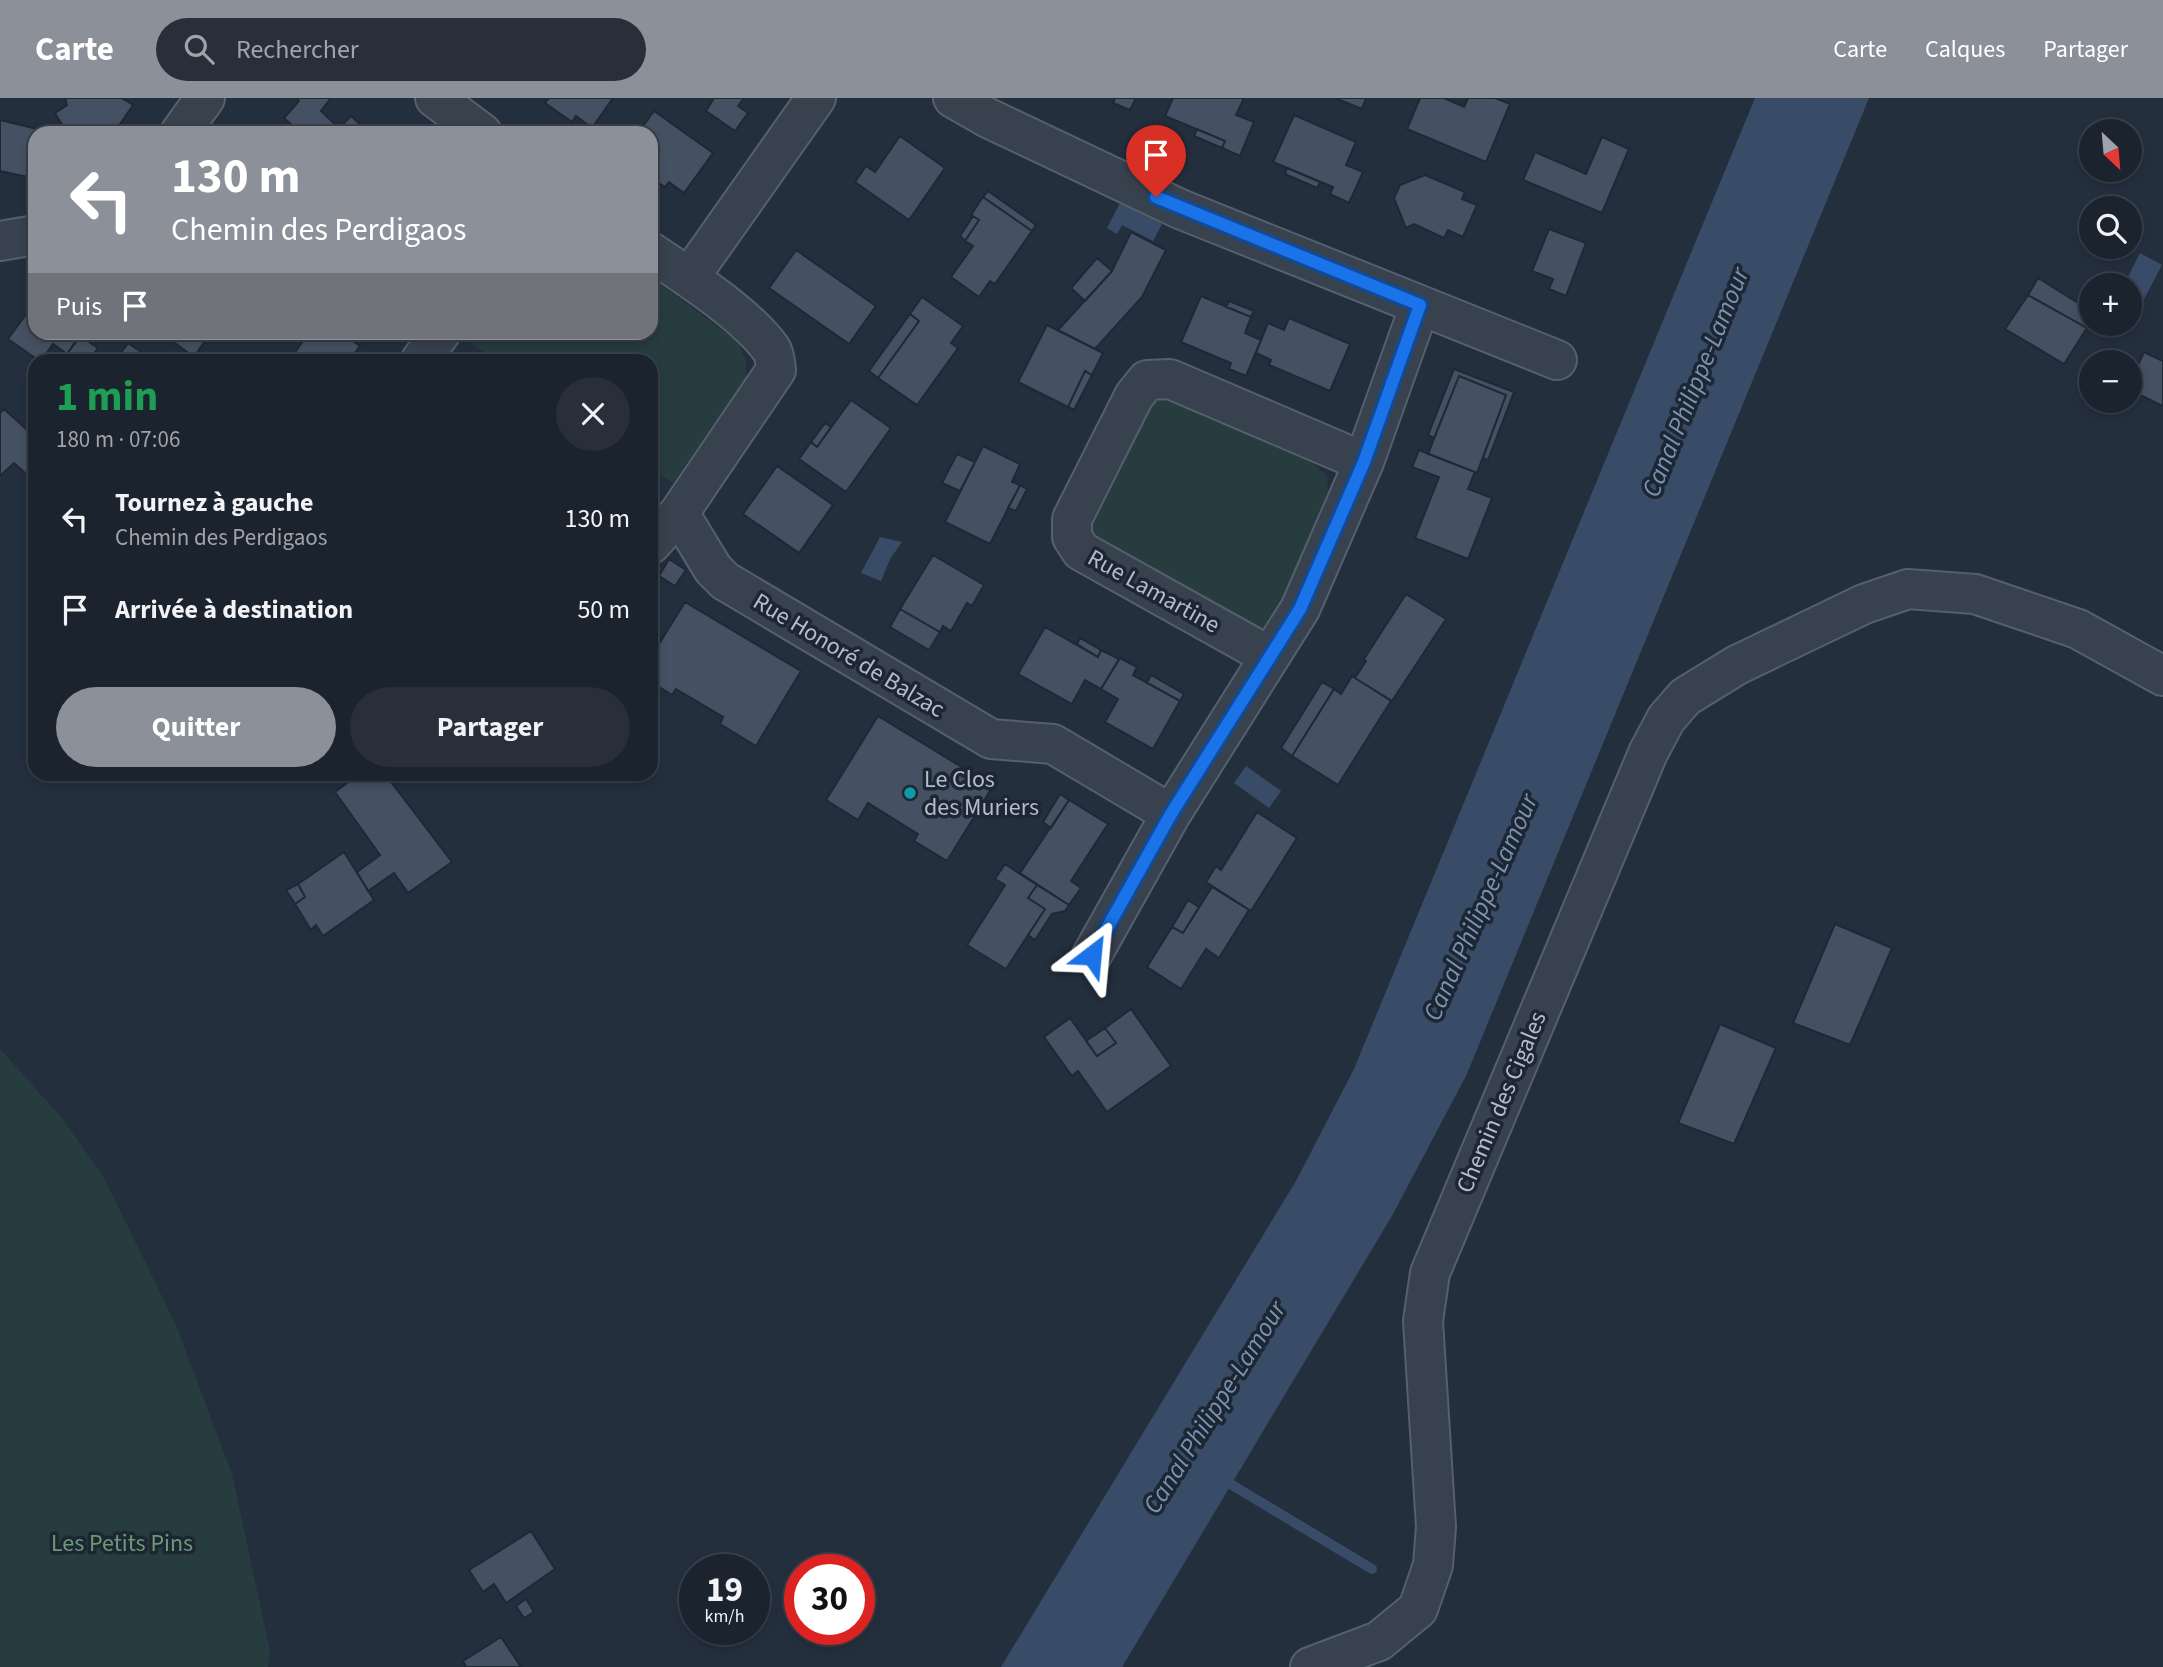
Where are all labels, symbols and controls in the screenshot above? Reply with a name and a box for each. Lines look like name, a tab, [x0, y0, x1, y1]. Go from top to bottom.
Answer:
search box	[156, 18, 646, 81]
text: Carte	[35, 26, 114, 73]
icon: search	[180, 30, 218, 68]
text: Rechercher	[236, 31, 359, 68]
text: Carte	[1833, 32, 1887, 67]
text: Calques	[1925, 32, 2005, 67]
text: Partager	[2043, 32, 2128, 67]
north arrow	[2079, 119, 2142, 182]
map controls	[2079, 119, 2142, 413]
pin	[1126, 125, 1186, 197]
icon: arrive	[1137, 136, 1175, 174]
text: 130 m	[171, 142, 300, 212]
icon: left	[56, 154, 147, 245]
button: search	[2079, 196, 2142, 259]
text: Chemin des Perdigaos	[171, 207, 466, 253]
water label: Canal Philippe-Lamour	[1632, 261, 1759, 503]
button: +	[2079, 273, 2142, 336]
icon: arrive	[116, 287, 154, 325]
text: Puis	[56, 288, 102, 325]
button: −	[2079, 350, 2142, 413]
text: 1 min	[56, 367, 158, 427]
button: close	[556, 377, 630, 451]
text: 180 m · 07:06	[56, 423, 180, 456]
text: Tournez à gauche	[115, 484, 314, 521]
icon: left	[56, 500, 94, 538]
text: 130 m	[564, 500, 630, 537]
text: Chemin des Perdigaos	[115, 521, 327, 554]
street label: Rue Lamartine	[1081, 541, 1226, 642]
street label: Rue Honoré de Balzac	[746, 584, 951, 727]
icon: arrive	[56, 591, 94, 629]
text: Arrivée à destination	[115, 591, 353, 628]
text: 50 m	[577, 591, 630, 628]
button: Quitter	[56, 687, 336, 767]
button: Partager	[350, 687, 630, 767]
place label: Le Clos des Muriers	[924, 762, 1039, 825]
marker: Le Clos des Muriers	[902, 785, 918, 801]
water label: Canal Philippe-Lamour	[1414, 787, 1548, 1027]
position arrow	[1055, 918, 1129, 992]
street label: Chemin des Cigales	[1447, 1006, 1555, 1198]
water label: Canal Philippe-Lamour	[1134, 1293, 1296, 1521]
park label: Les Petits Pins	[51, 1526, 193, 1561]
speed limit sign: 30	[784, 1554, 875, 1645]
text: 19	[706, 1565, 743, 1615]
text: km/h	[705, 1604, 744, 1629]

